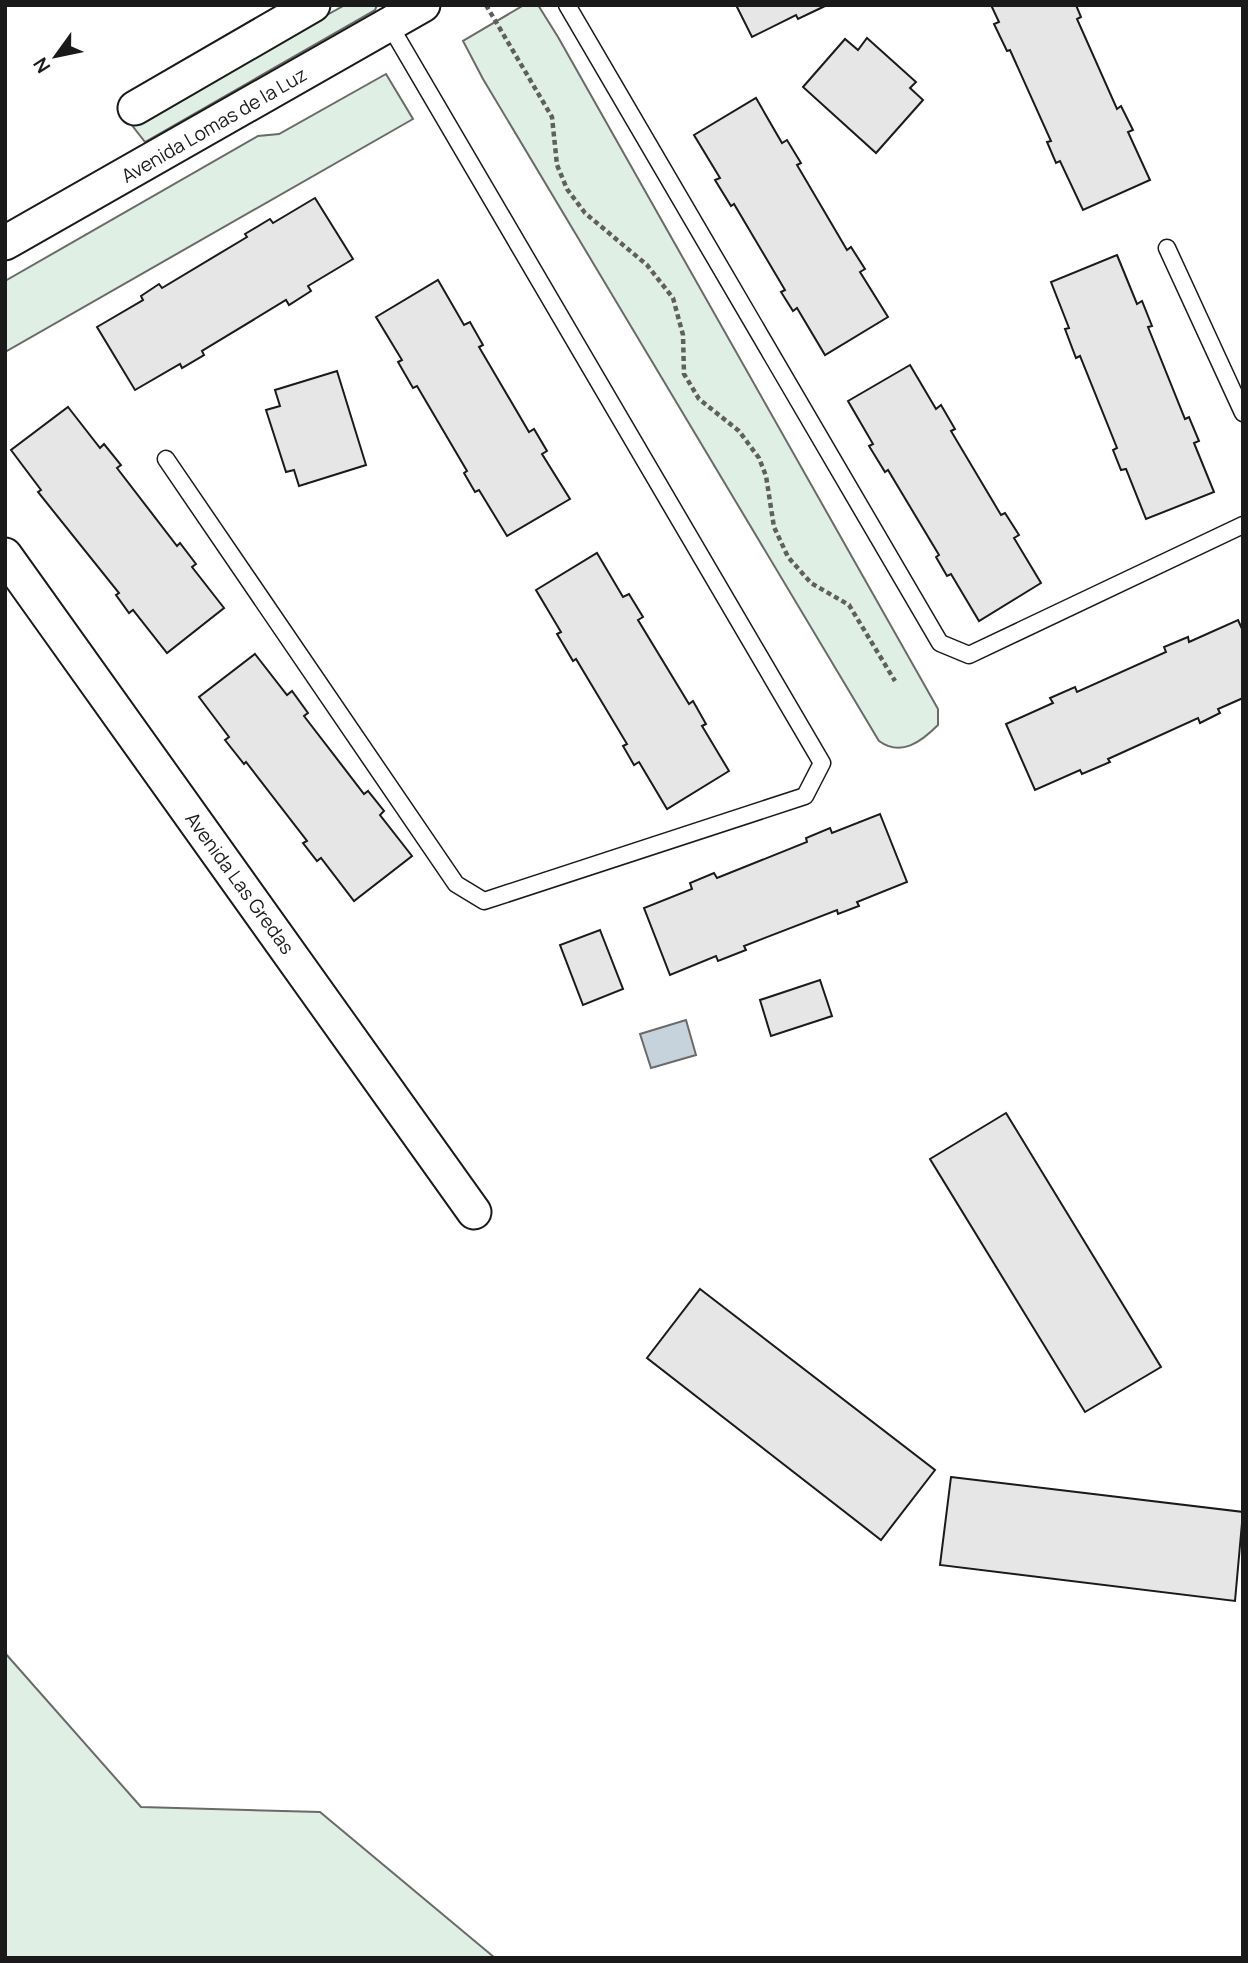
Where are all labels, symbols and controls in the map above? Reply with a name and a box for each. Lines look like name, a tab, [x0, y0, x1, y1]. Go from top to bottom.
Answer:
north arrow	[21, 21, 91, 91]
text: N	[27, 52, 56, 78]
street label: Avenida Lomas de la Luz	[117, 61, 311, 189]
street label: Avenida Las Gredas	[180, 807, 300, 959]

